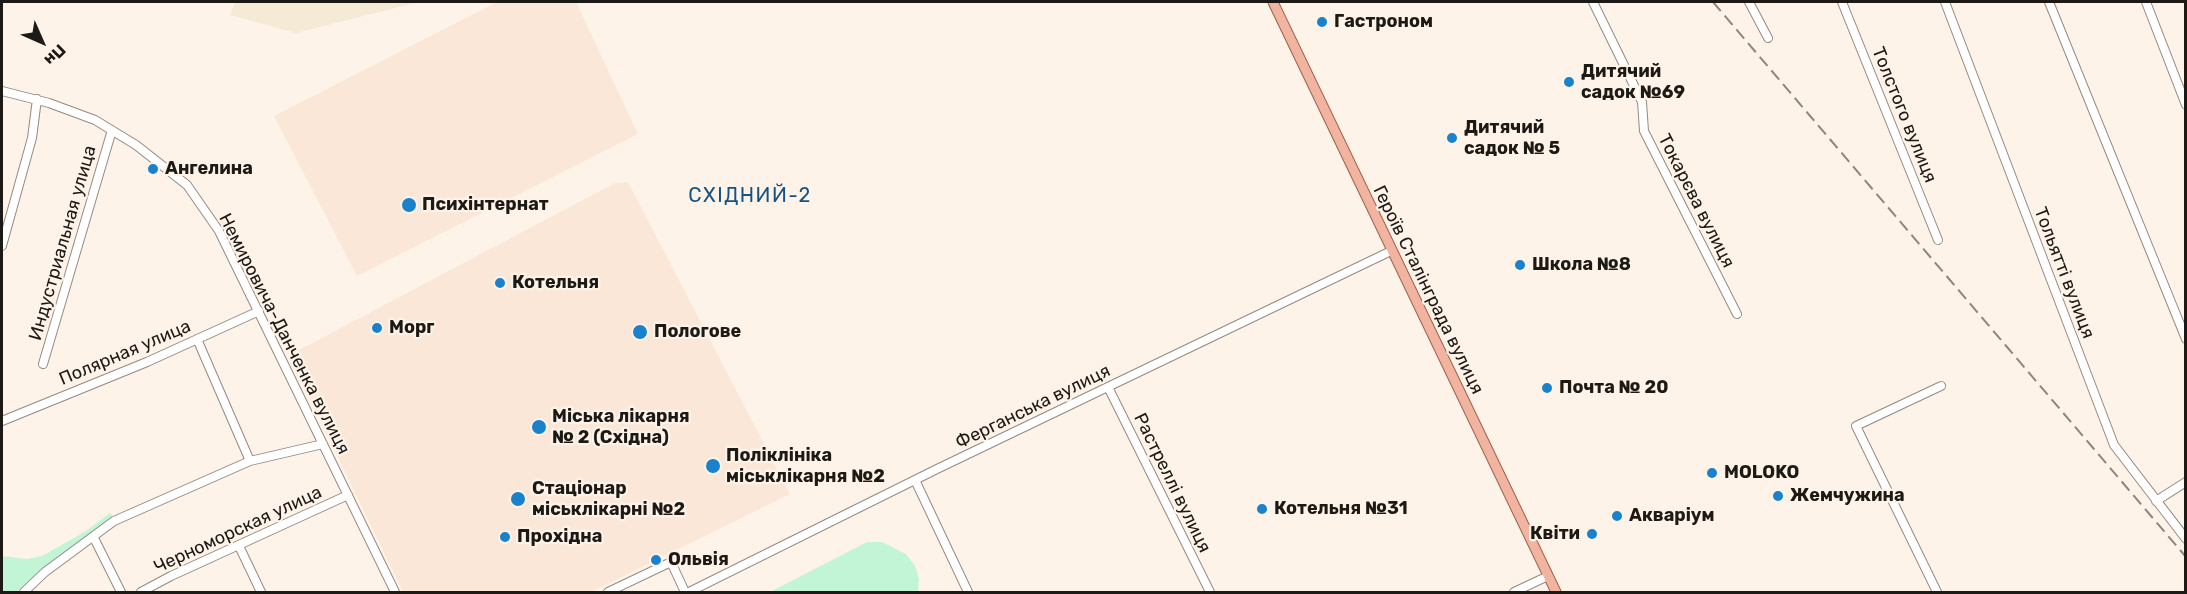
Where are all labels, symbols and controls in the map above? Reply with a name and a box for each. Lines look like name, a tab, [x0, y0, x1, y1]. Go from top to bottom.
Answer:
place label: Гастроном	[1334, 11, 1433, 33]
north arrow	[12, 12, 72, 72]
marker: Гастроном	[1315, 15, 1329, 29]
text: Пн	[41, 41, 70, 70]
street label: Толстого вулиця	[1867, 44, 1941, 186]
place label: Дитячий садок №69	[1581, 61, 1685, 104]
marker: Дитячий садок №69	[1562, 75, 1576, 89]
place label: Дитячий садок № 5	[1464, 117, 1560, 160]
marker: Дитячий садок № 5	[1445, 131, 1459, 145]
street label: Токарєва вулиця	[1653, 131, 1739, 271]
street label: Индустриальная улица	[25, 143, 101, 343]
place label: Ангелина	[165, 158, 253, 180]
marker: Ангелина	[146, 162, 160, 176]
street label: Героїв Сталінграда вулиця	[1368, 182, 1488, 398]
district label: СХІДНИЙ-2	[688, 184, 812, 208]
place label: Психінтернат	[422, 194, 549, 216]
marker: Психінтернат	[400, 196, 418, 214]
street label: Тольятті вулиця	[2029, 204, 2099, 342]
street label: Немировича-Данченка вулиця	[214, 210, 354, 458]
place label: Школа №8	[1532, 254, 1631, 276]
marker: Школа №8	[1513, 258, 1527, 272]
place label: Котельня	[512, 272, 599, 294]
marker: Котельня	[493, 276, 507, 290]
street label: Полярная улица	[56, 316, 194, 390]
place label: Морг	[389, 317, 435, 339]
marker: Морг	[370, 321, 384, 335]
place label: Пологове	[654, 321, 741, 343]
marker: Пологове	[631, 323, 649, 341]
street label: Ферганська вулиця	[952, 360, 1114, 454]
place label: Почта № 20	[1559, 377, 1668, 399]
marker: Почта № 20	[1540, 381, 1554, 395]
place label: Міська лікарня № 2 (Східна)	[552, 406, 690, 448]
street label: Растреллі вулиця	[1129, 410, 1215, 556]
marker: Міська лікарня № 2 (Східна)	[530, 418, 548, 436]
place label: Поліклініка міськлікарня №2	[726, 445, 885, 488]
marker: Поліклініка міськлікарня №2	[704, 457, 722, 475]
place label: MOLOKO	[1724, 462, 1799, 484]
marker: MOLOKO	[1705, 466, 1719, 480]
place label: Стаціонар міськлікарні №2	[532, 478, 685, 520]
street label: Черноморская улица	[151, 482, 325, 578]
place label: Жемчужина	[1790, 485, 1905, 507]
marker: Жемчужина	[1771, 489, 1785, 503]
marker: Стаціонар міськлікарні №2	[509, 490, 527, 508]
place label: Котельня №31	[1274, 498, 1408, 520]
marker: Котельня №31	[1255, 502, 1269, 516]
place label: Акваріум	[1629, 505, 1715, 527]
marker: Акваріум	[1610, 509, 1624, 523]
place label: Квіти	[1530, 523, 1580, 545]
place label: Прохідна	[517, 526, 602, 548]
marker: Квіти	[1585, 527, 1599, 541]
marker: Прохідна	[498, 530, 512, 544]
place label: Ольвія	[668, 549, 729, 571]
marker: Ольвія	[649, 553, 663, 567]

